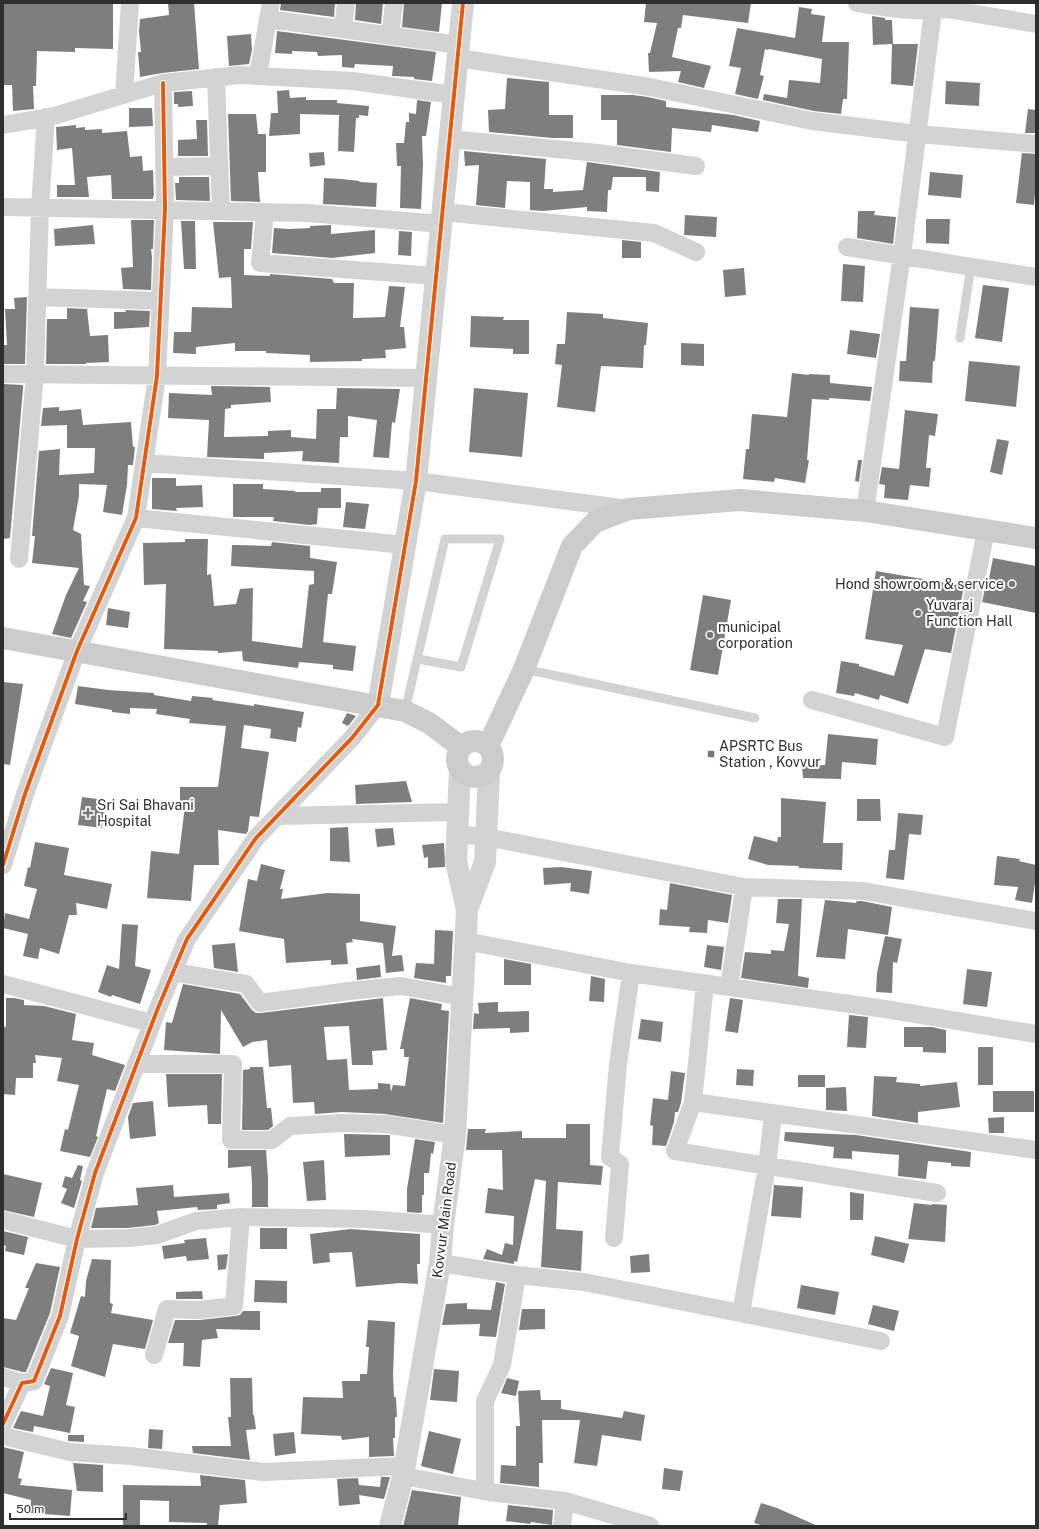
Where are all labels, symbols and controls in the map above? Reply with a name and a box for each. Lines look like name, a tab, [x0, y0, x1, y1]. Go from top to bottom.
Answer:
place label: Hond showroom & service	[835, 576, 1004, 592]
marker: Hond showroom & service	[1007, 579, 1017, 589]
place label: Yuvaraj Function Hall	[926, 597, 1013, 629]
marker: Yuvaraj Function Hall	[913, 608, 923, 618]
place label: municipal corporation	[718, 619, 793, 651]
marker: municipal corporation	[705, 630, 715, 640]
place label: APSRTC Bus Station , Kovvur	[719, 738, 821, 770]
marker: APSRTC Bus Station , Kovvur	[706, 749, 716, 759]
place label: Sri Sai Bhavani Hospital	[97, 797, 194, 829]
marker: Sri Sai Bhavani Hospital	[82, 807, 94, 819]
street label: Kovvur Main Road	[429, 1161, 459, 1279]
scale bar	[10, 1495, 126, 1521]
text: 50 m	[16, 1502, 44, 1516]

